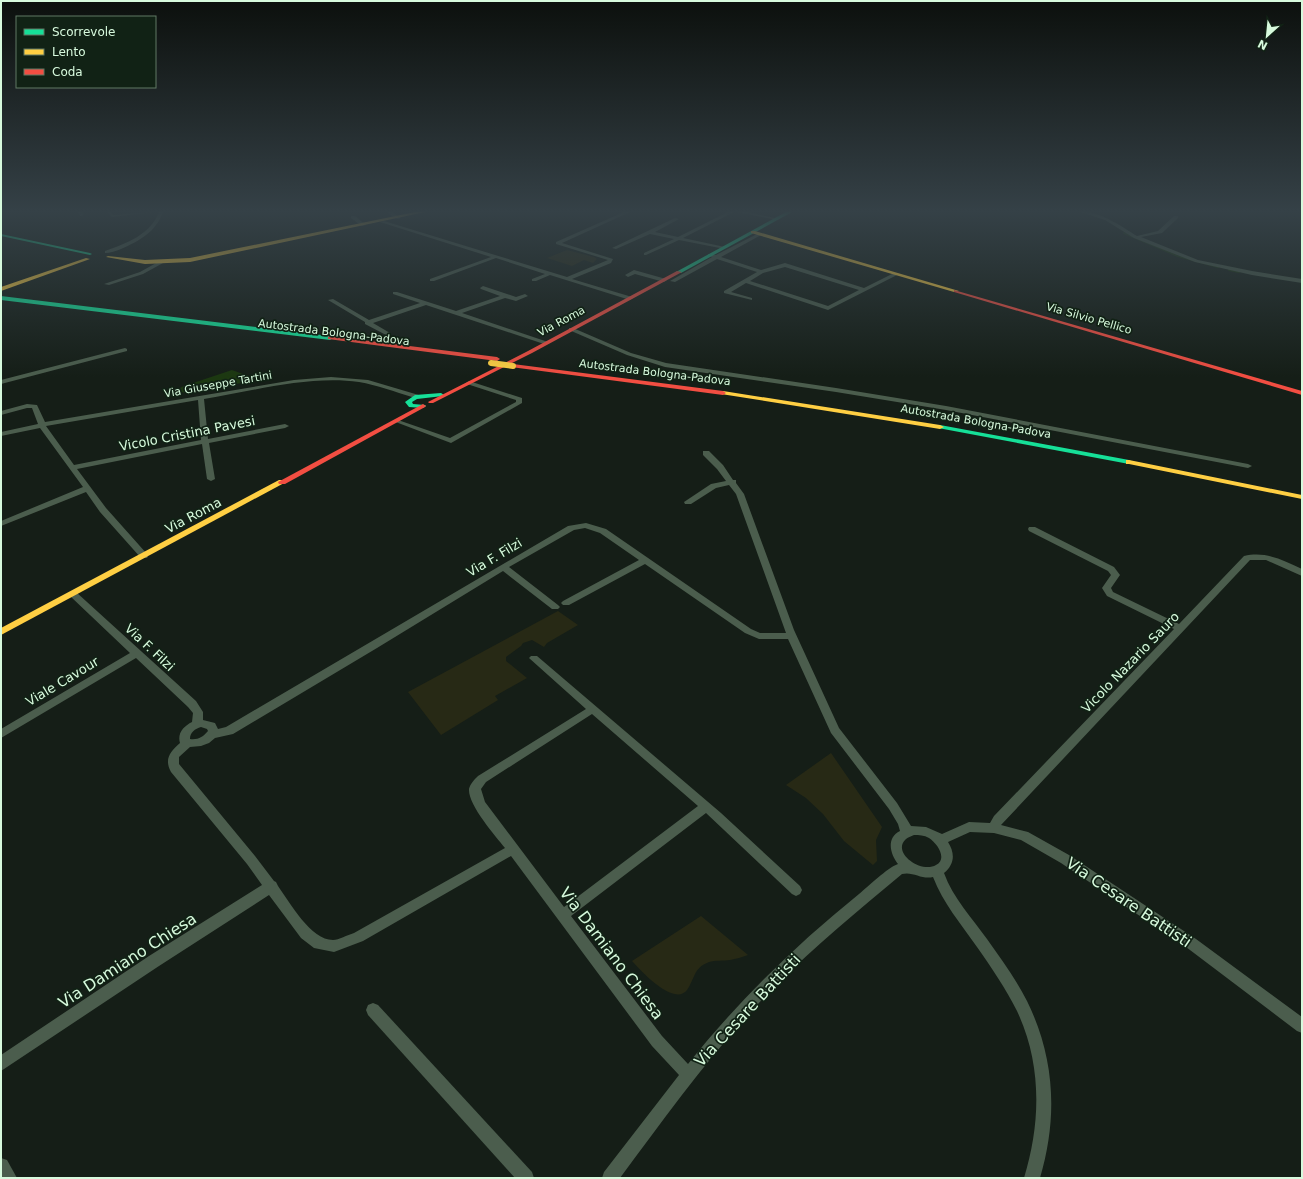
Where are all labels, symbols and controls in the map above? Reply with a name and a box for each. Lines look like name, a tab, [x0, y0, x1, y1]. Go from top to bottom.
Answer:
legend	[16, 16, 156, 88]
north arrow	[1247, 16, 1287, 56]
text: Scorrevole	[52, 25, 116, 39]
text: N	[1256, 37, 1270, 52]
text: Lento	[52, 45, 86, 59]
text: Coda	[52, 65, 83, 79]
street label: Via Silvio Pellico	[1045, 300, 1133, 337]
street label: Via Roma	[535, 304, 587, 339]
street label: Autostrada Bologna-Padova	[257, 317, 410, 348]
street label: Autostrada Bologna-Padova	[578, 357, 731, 388]
street label: Via Giuseppe Tartini	[163, 369, 273, 400]
street label: Autostrada Bologna-Padova	[900, 402, 1052, 441]
street label: Vicolo Cristina Pavesi	[118, 413, 256, 454]
street label: Via Roma	[163, 494, 224, 536]
street label: Via F. Filzi	[464, 535, 525, 580]
street label: Vicolo Nazario Sauro	[1078, 609, 1182, 716]
street label: Via F. Filzi	[122, 621, 178, 674]
street label: Viale Cavour	[23, 653, 102, 709]
street label: Via Cesare Battisti	[1062, 853, 1195, 951]
street label: Via Damiano Chiesa	[556, 883, 668, 1023]
street label: Via Damiano Chiesa	[55, 909, 200, 1012]
street label: Via Cesare Battisti	[690, 950, 804, 1071]

